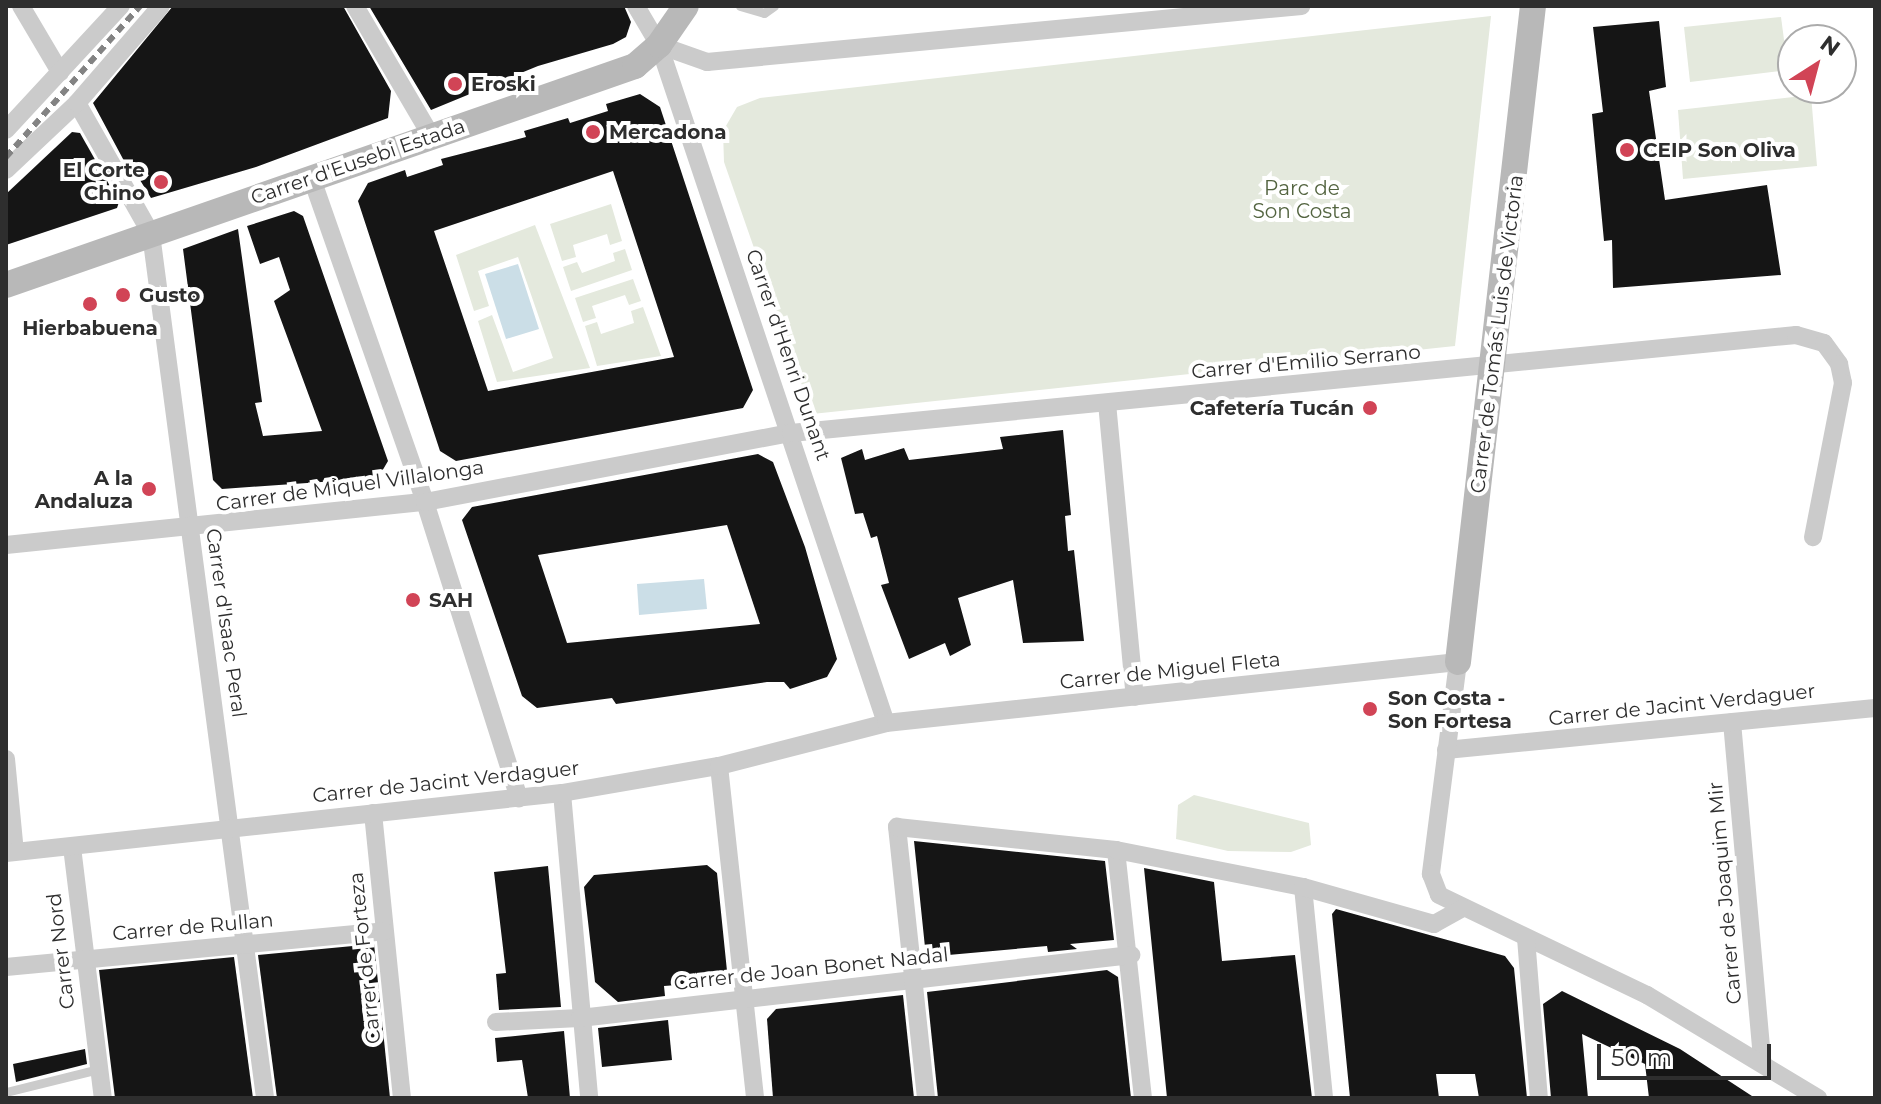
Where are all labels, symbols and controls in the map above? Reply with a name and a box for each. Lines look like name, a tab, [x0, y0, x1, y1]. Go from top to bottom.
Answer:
north arrow	[1777, 24, 1857, 104]
text: N	[1815, 30, 1845, 62]
place label: Eroski	[471, 72, 536, 96]
marker: Eroski	[446, 75, 464, 93]
street label: Carrer d'Eusebi Estada	[248, 114, 468, 210]
place label: Mercadona	[609, 120, 727, 144]
marker: Mercadona	[584, 123, 602, 141]
place label: CEIP Son Oliva	[1643, 138, 1796, 162]
marker: CEIP Son Oliva	[1618, 141, 1636, 159]
place label: El Corte Chino	[63, 158, 145, 205]
marker: El Corte Chino	[152, 173, 170, 191]
street label: Carrer de Tomás Luis de Victoria	[1466, 173, 1528, 495]
park label: Parc de Son Costa	[1252, 177, 1352, 224]
street label: Carrer d'Henri Dunant	[741, 246, 835, 464]
place label: Gusto	[139, 283, 200, 307]
marker: Gusto	[114, 286, 132, 304]
marker: Hierbabuena	[81, 295, 99, 313]
place label: Hierbabuena	[22, 316, 158, 340]
street label: Carrer d'Emilio Serrano	[1190, 340, 1422, 384]
place label: Cafetería Tucán	[1190, 396, 1354, 420]
marker: Cafetería Tucán	[1361, 399, 1379, 417]
street label: Carrer de Miquel Villalonga	[214, 455, 486, 517]
place label: A la Andaluza	[35, 466, 133, 513]
marker: A la Andaluza	[140, 480, 158, 498]
street label: Carrer d'Isaac Peral	[201, 527, 251, 719]
place label: SAH	[429, 588, 473, 612]
marker: SAH	[404, 591, 422, 609]
street label: Carrer de Miguel Fleta	[1059, 647, 1281, 695]
street label: Carrer de Jacint Verdaguer	[1547, 679, 1817, 731]
place label: Son Costa - Son Fortesa	[1388, 686, 1512, 733]
marker: Son Costa - Son Fortesa	[1359, 698, 1381, 720]
street label: Carrer de Jacint Verdaguer	[311, 756, 581, 808]
street label: Carrer de Joaquim Mir	[1703, 781, 1747, 1005]
street label: Carrer de Forteza	[344, 871, 386, 1045]
street label: Carrer Nord	[42, 892, 80, 1010]
street label: Carrer de Rullan	[111, 908, 275, 946]
street label: Carrer de Joan Bonet Nadal	[672, 943, 950, 995]
scale bar	[1601, 1028, 1775, 1078]
text: 50 m	[1611, 1043, 1672, 1072]

